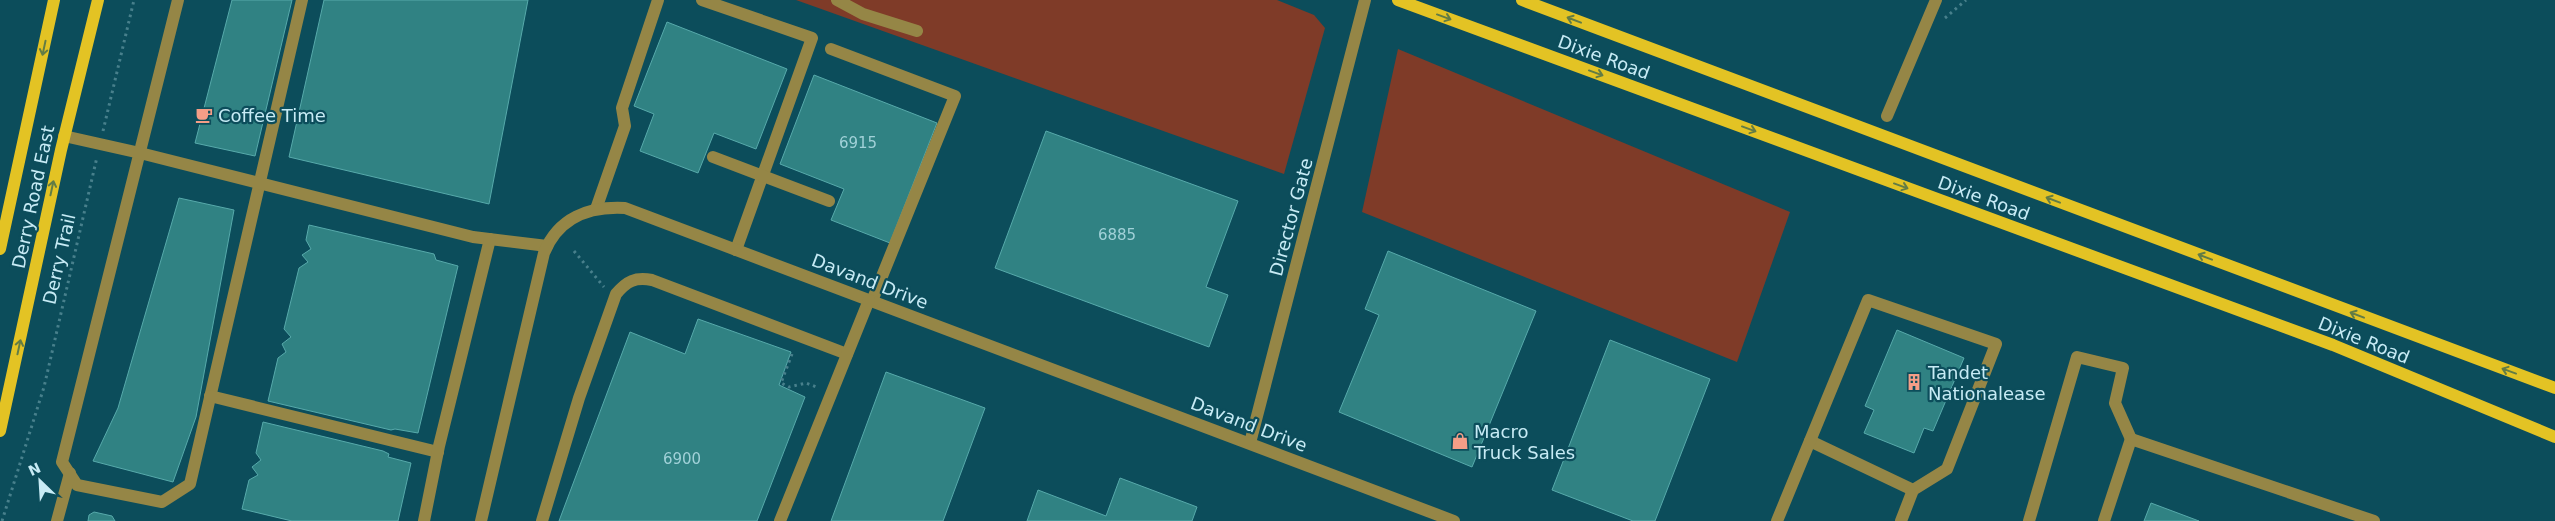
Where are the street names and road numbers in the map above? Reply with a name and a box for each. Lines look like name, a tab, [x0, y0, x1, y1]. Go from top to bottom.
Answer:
street label: Dixie Road	[1555, 31, 1653, 83]
street label: Derry Road East	[8, 124, 58, 270]
street label: Director Gate	[1265, 156, 1317, 278]
street label: Dixie Road	[1935, 172, 2033, 224]
street label: Derry Trail	[38, 212, 80, 306]
street label: Davand Drive	[809, 249, 931, 313]
street label: Dixie Road	[2315, 312, 2413, 368]
street label: Davand Drive	[1188, 392, 1310, 456]

